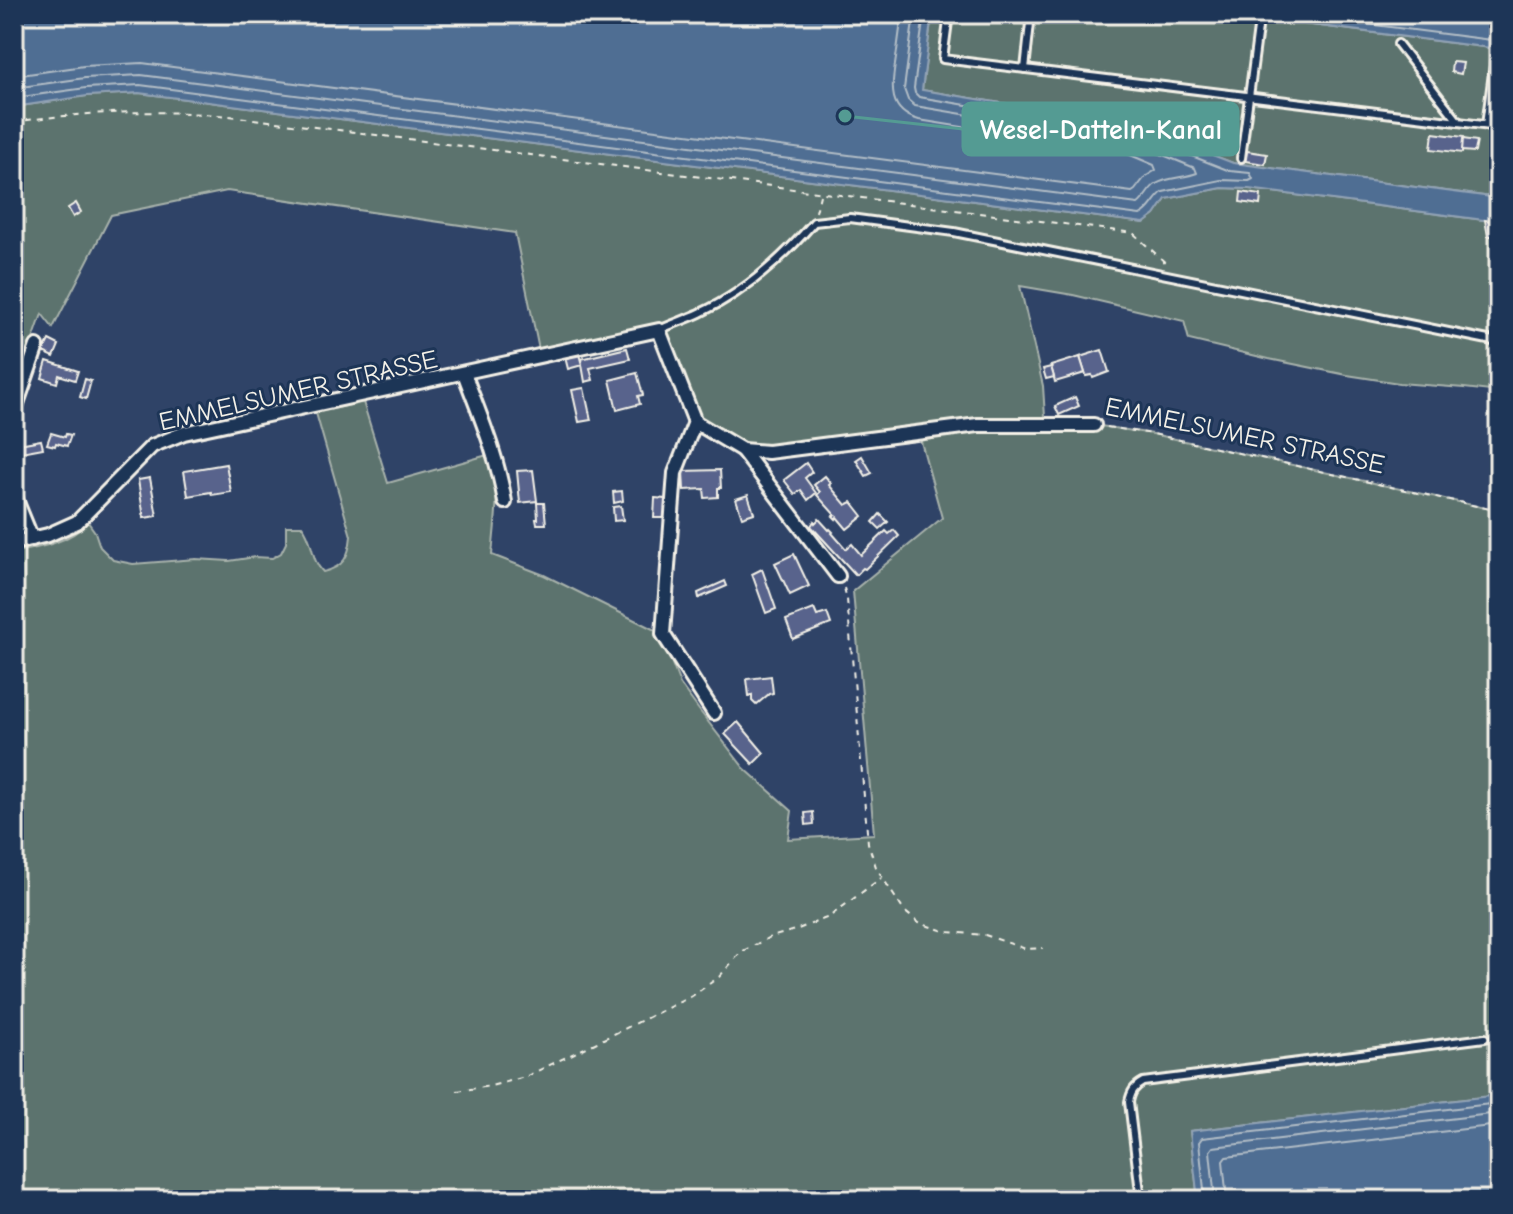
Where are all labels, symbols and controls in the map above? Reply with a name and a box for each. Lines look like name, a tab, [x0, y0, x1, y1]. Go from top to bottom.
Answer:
callout: Wesel-Datteln-Kanal	[963, 103, 1238, 155]
text: Wesel-Datteln-Kanal	[980, 114, 1222, 146]
street label: EMMELSUMER STRASSE	[156, 344, 440, 438]
street label: EMMELSUMER STRASSE	[1102, 392, 1387, 480]

